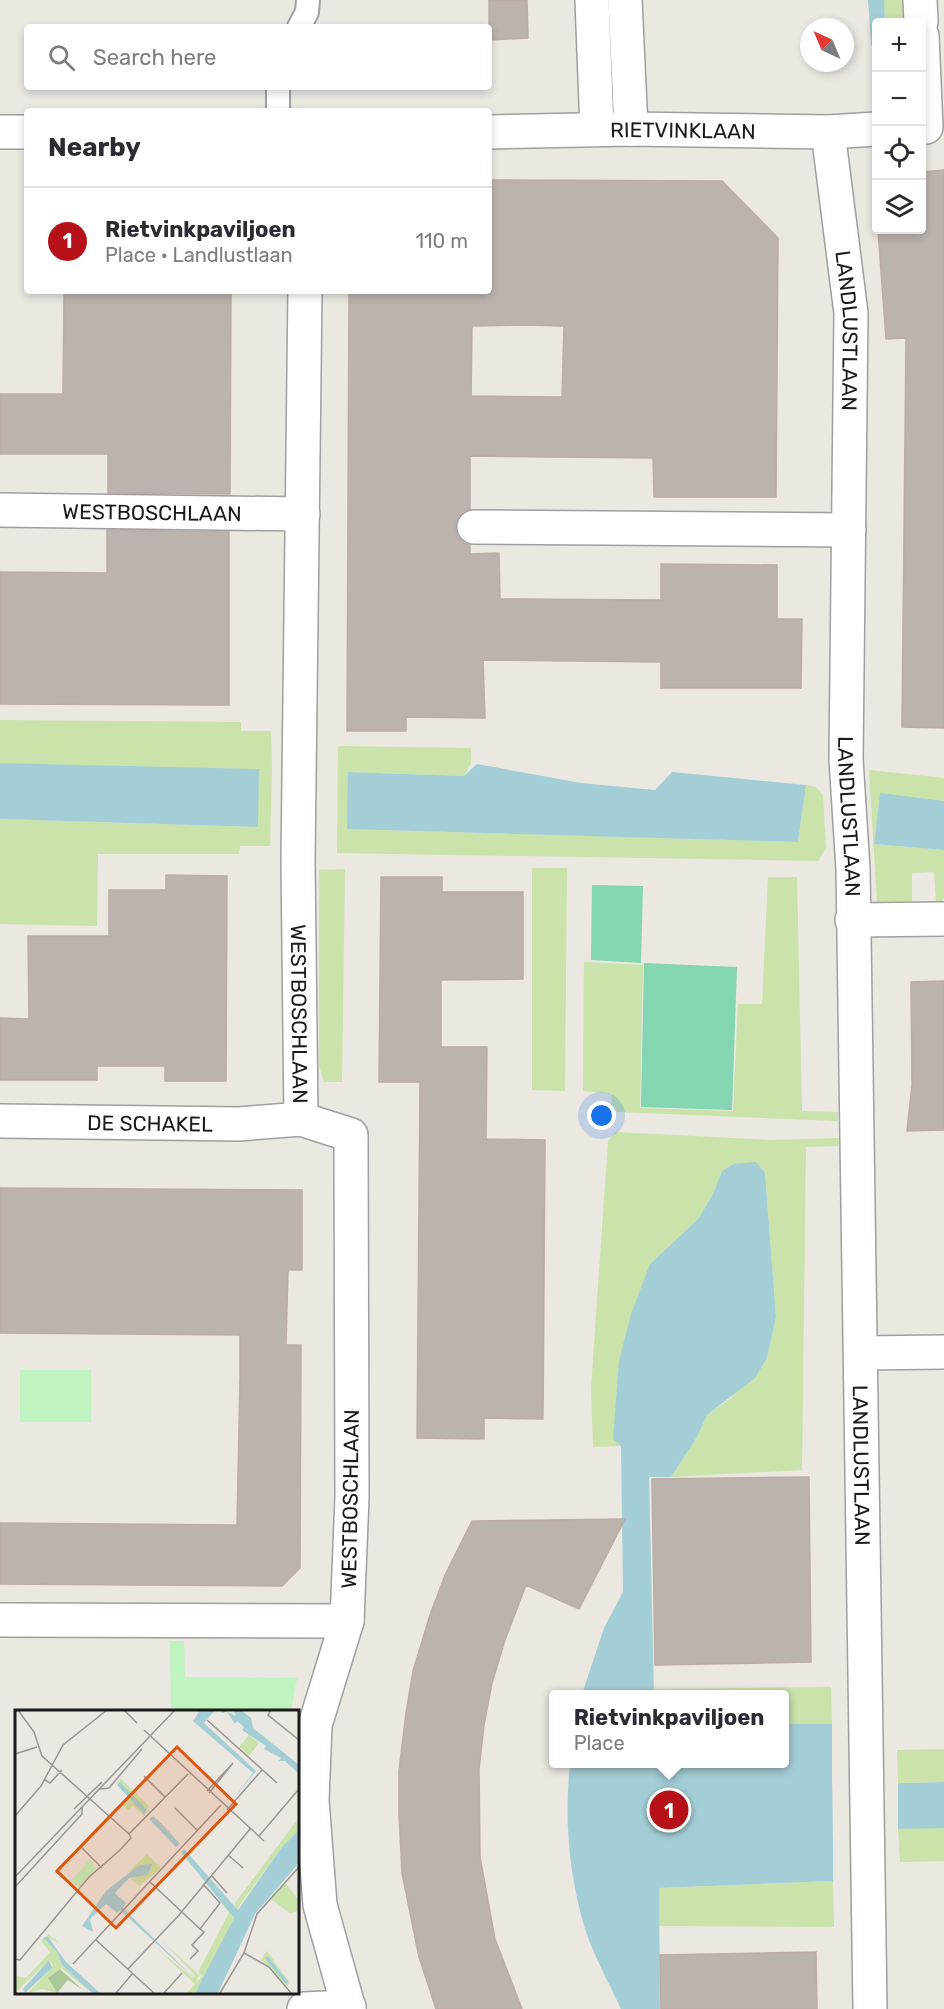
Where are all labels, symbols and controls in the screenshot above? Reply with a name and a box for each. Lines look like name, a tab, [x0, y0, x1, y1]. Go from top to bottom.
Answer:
north arrow	[800, 18, 854, 72]
map controls	[872, 18, 926, 234]
button: +	[872, 18, 926, 72]
search box	[24, 24, 492, 90]
icon: search	[45, 41, 78, 74]
text: Search here	[93, 44, 216, 71]
button: −	[872, 72, 926, 126]
street label: RIETVINKLAAN	[610, 116, 756, 143]
button: locate	[872, 126, 926, 180]
text: Nearby	[48, 132, 141, 163]
button: layers	[872, 180, 926, 234]
text: Rietvinkpaviljoen	[105, 216, 296, 243]
text: 1	[63, 229, 72, 253]
text: 110 m	[416, 229, 468, 253]
text: Place · Landlustlaan	[105, 243, 293, 267]
street label: LANDLUSTLAAN	[831, 249, 864, 411]
street label: WESTBOSCHLAAN	[62, 498, 242, 526]
street label: LANDLUSTLAAN	[833, 736, 866, 897]
street label: WESTBOSCHLAAN	[286, 924, 313, 1104]
your location	[587, 1101, 616, 1130]
street label: DE SCHAKEL	[87, 1110, 213, 1136]
street label: LANDLUSTLAAN	[848, 1385, 876, 1546]
street label: WESTBOSCHLAAN	[336, 1409, 364, 1589]
popup	[549, 1690, 789, 1768]
text: Rietvinkpaviljoen	[574, 1704, 764, 1731]
inset map	[15, 1710, 298, 1994]
text: Place	[574, 1731, 625, 1755]
pin: 1	[650, 1788, 688, 1832]

